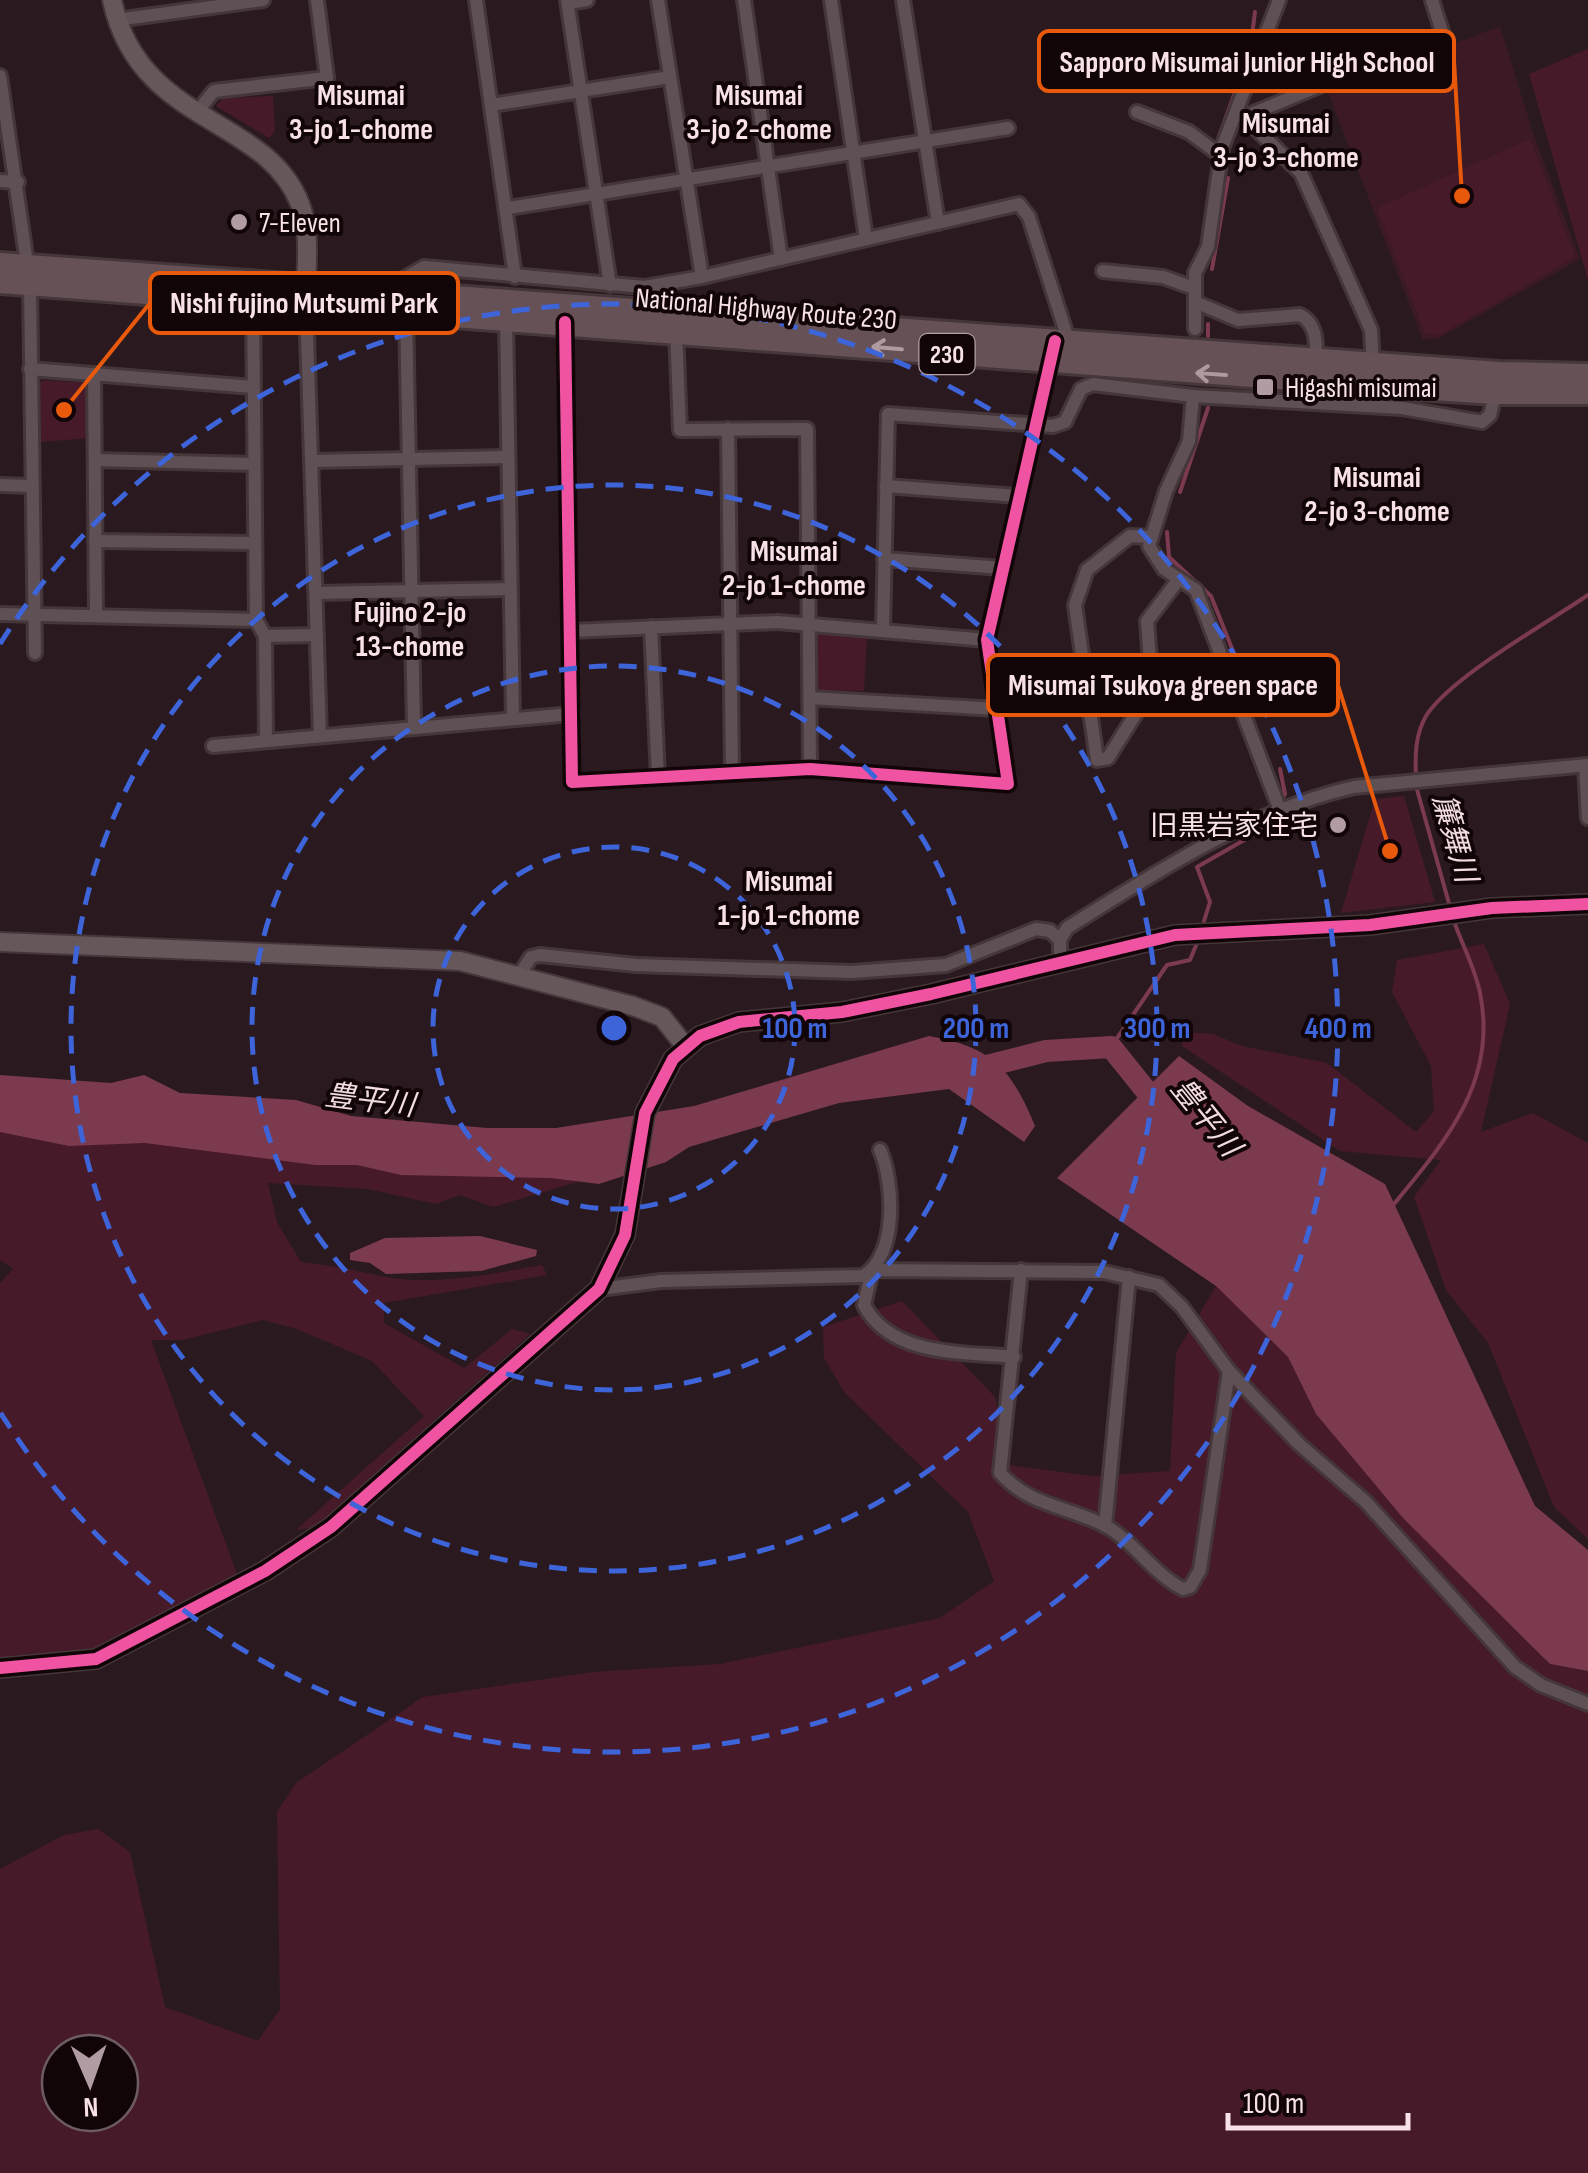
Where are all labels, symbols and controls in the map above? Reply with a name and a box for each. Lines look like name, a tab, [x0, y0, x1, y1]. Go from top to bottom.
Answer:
callout: Sapporo Misumai Junior High School	[1039, 31, 1454, 91]
text: Sapporo Misumai Junior High School	[1060, 45, 1435, 81]
district label: Misumai 3-jo 1-chome	[289, 78, 433, 148]
district label: Misumai 3-jo 2-chome	[686, 78, 832, 148]
district label: Misumai 3-jo 3-chome	[1213, 106, 1359, 176]
place label: 7-Eleven	[259, 207, 341, 240]
marker: 7-Eleven	[228, 211, 250, 233]
callout: Nishi fujino Mutsumi Park	[150, 273, 458, 333]
street label: National Highway Route 230	[634, 282, 898, 337]
text: Nishi fujino Mutsumi Park	[170, 286, 438, 322]
road number: 230	[920, 334, 974, 374]
one-way arrow	[872, 339, 904, 358]
one-way arrow	[1196, 364, 1228, 383]
place label: Higashi misumai	[1285, 372, 1437, 405]
marker: Higashi misumai	[1254, 376, 1276, 398]
district label: Misumai 2-jo 3-chome	[1304, 460, 1450, 530]
district label: Misumai 2-jo 1-chome	[722, 534, 866, 604]
district label: Fujino 2-jo 13-chome	[354, 595, 466, 665]
callout: Misumai Tsukoya green space	[988, 655, 1338, 715]
text: Misumai Tsukoya green space	[1008, 668, 1318, 704]
water label: 簾舞川	[1424, 790, 1485, 889]
place label: 旧黒岩家住宅	[1150, 810, 1318, 843]
marker: 旧黒岩家住宅	[1327, 814, 1349, 836]
district label: Misumai 1-jo 1-chome	[718, 864, 860, 934]
centre of rings	[596, 1010, 632, 1046]
text: 100 m	[763, 1011, 827, 1047]
text: 200 m	[943, 1011, 1009, 1047]
text: 300 m	[1124, 1011, 1190, 1047]
text: 400 m	[1304, 1011, 1372, 1047]
water label: 豊平川	[1163, 1071, 1249, 1166]
water label: 豊平川	[323, 1078, 420, 1125]
north arrow	[40, 2033, 140, 2133]
scale bar	[1228, 2068, 1408, 2130]
text: 100 m	[1243, 2086, 1304, 2122]
text: N	[83, 2090, 99, 2123]

